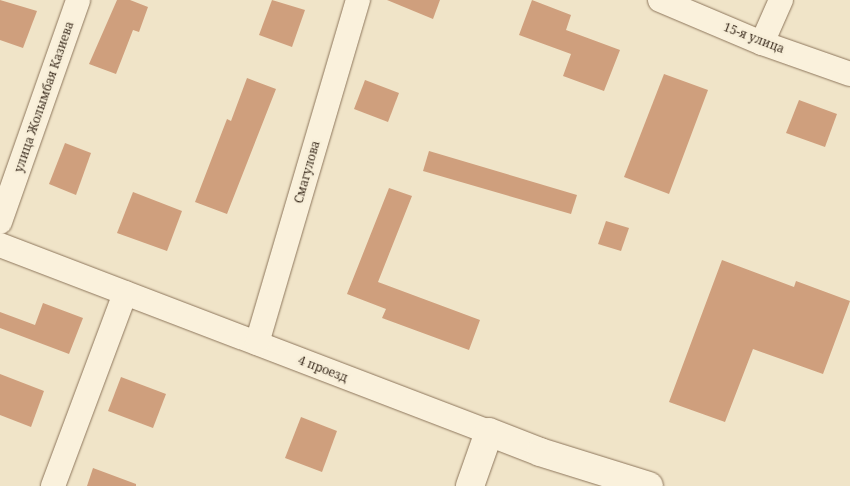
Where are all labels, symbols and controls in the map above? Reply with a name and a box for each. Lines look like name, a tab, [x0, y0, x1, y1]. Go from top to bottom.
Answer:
street label: улица Жолымбая Казиева	[11, 20, 77, 174]
street label: 15-я улица	[721, 20, 787, 56]
street label: Смагулова	[291, 139, 323, 205]
street label: 4 проезд	[296, 353, 350, 385]

